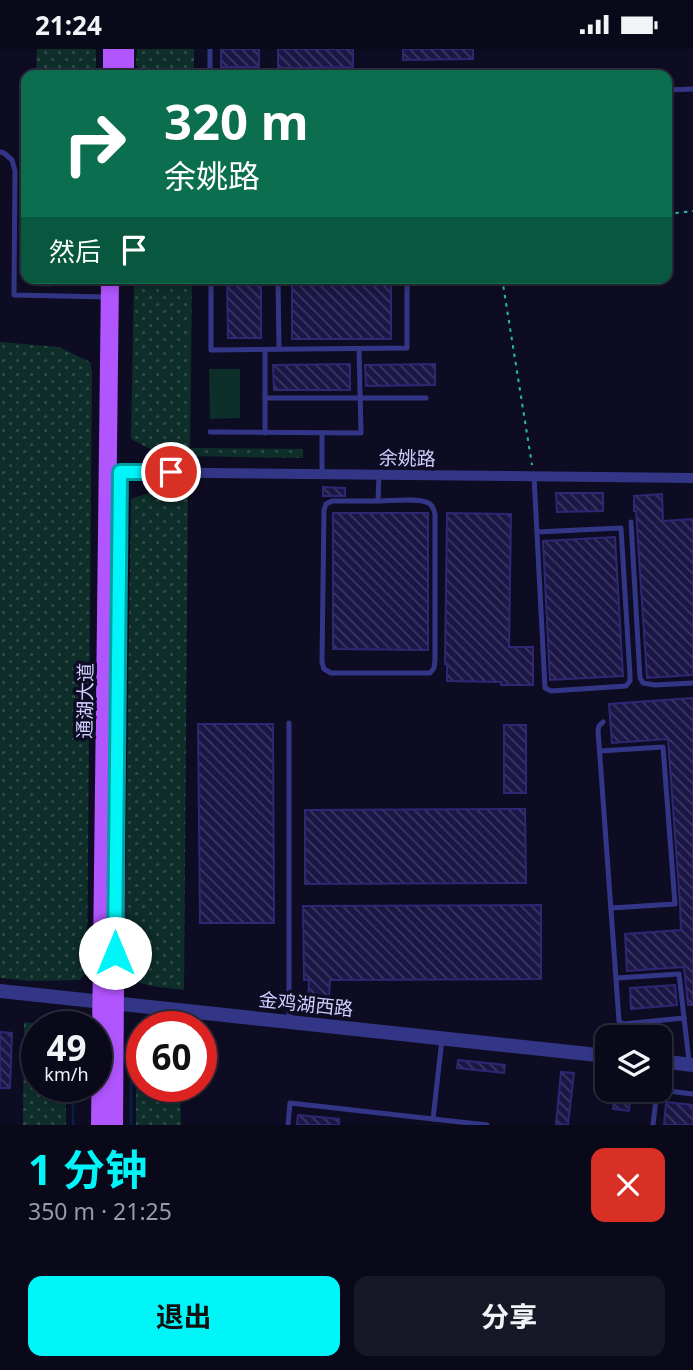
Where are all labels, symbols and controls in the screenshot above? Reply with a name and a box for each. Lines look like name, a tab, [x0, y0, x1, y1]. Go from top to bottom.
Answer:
text: 21:24	[35, 7, 102, 43]
text: 320 m	[164, 88, 309, 154]
icon: right	[49, 98, 140, 189]
text: 余姚路	[164, 154, 260, 197]
icon: arrive	[115, 231, 153, 269]
text: 然后	[49, 233, 101, 269]
pin	[141, 442, 201, 502]
street label: 余姚路	[378, 445, 436, 471]
icon: arrive	[152, 453, 190, 491]
street label: 通湖大道	[71, 663, 99, 739]
position arrow	[78, 916, 152, 990]
street label: 金鸡湖西路	[257, 986, 355, 1022]
speed limit sign: 60	[126, 1011, 217, 1102]
text: 49	[46, 1024, 87, 1071]
map controls	[595, 1025, 672, 1102]
button: layers	[595, 1025, 672, 1102]
text: km/h	[44, 1062, 89, 1086]
text: 1 分钟	[28, 1140, 147, 1197]
button: close	[591, 1148, 665, 1222]
text: 350 m · 21:25	[28, 1195, 172, 1227]
button: 退出	[28, 1276, 340, 1356]
button: 分享	[354, 1276, 665, 1356]

